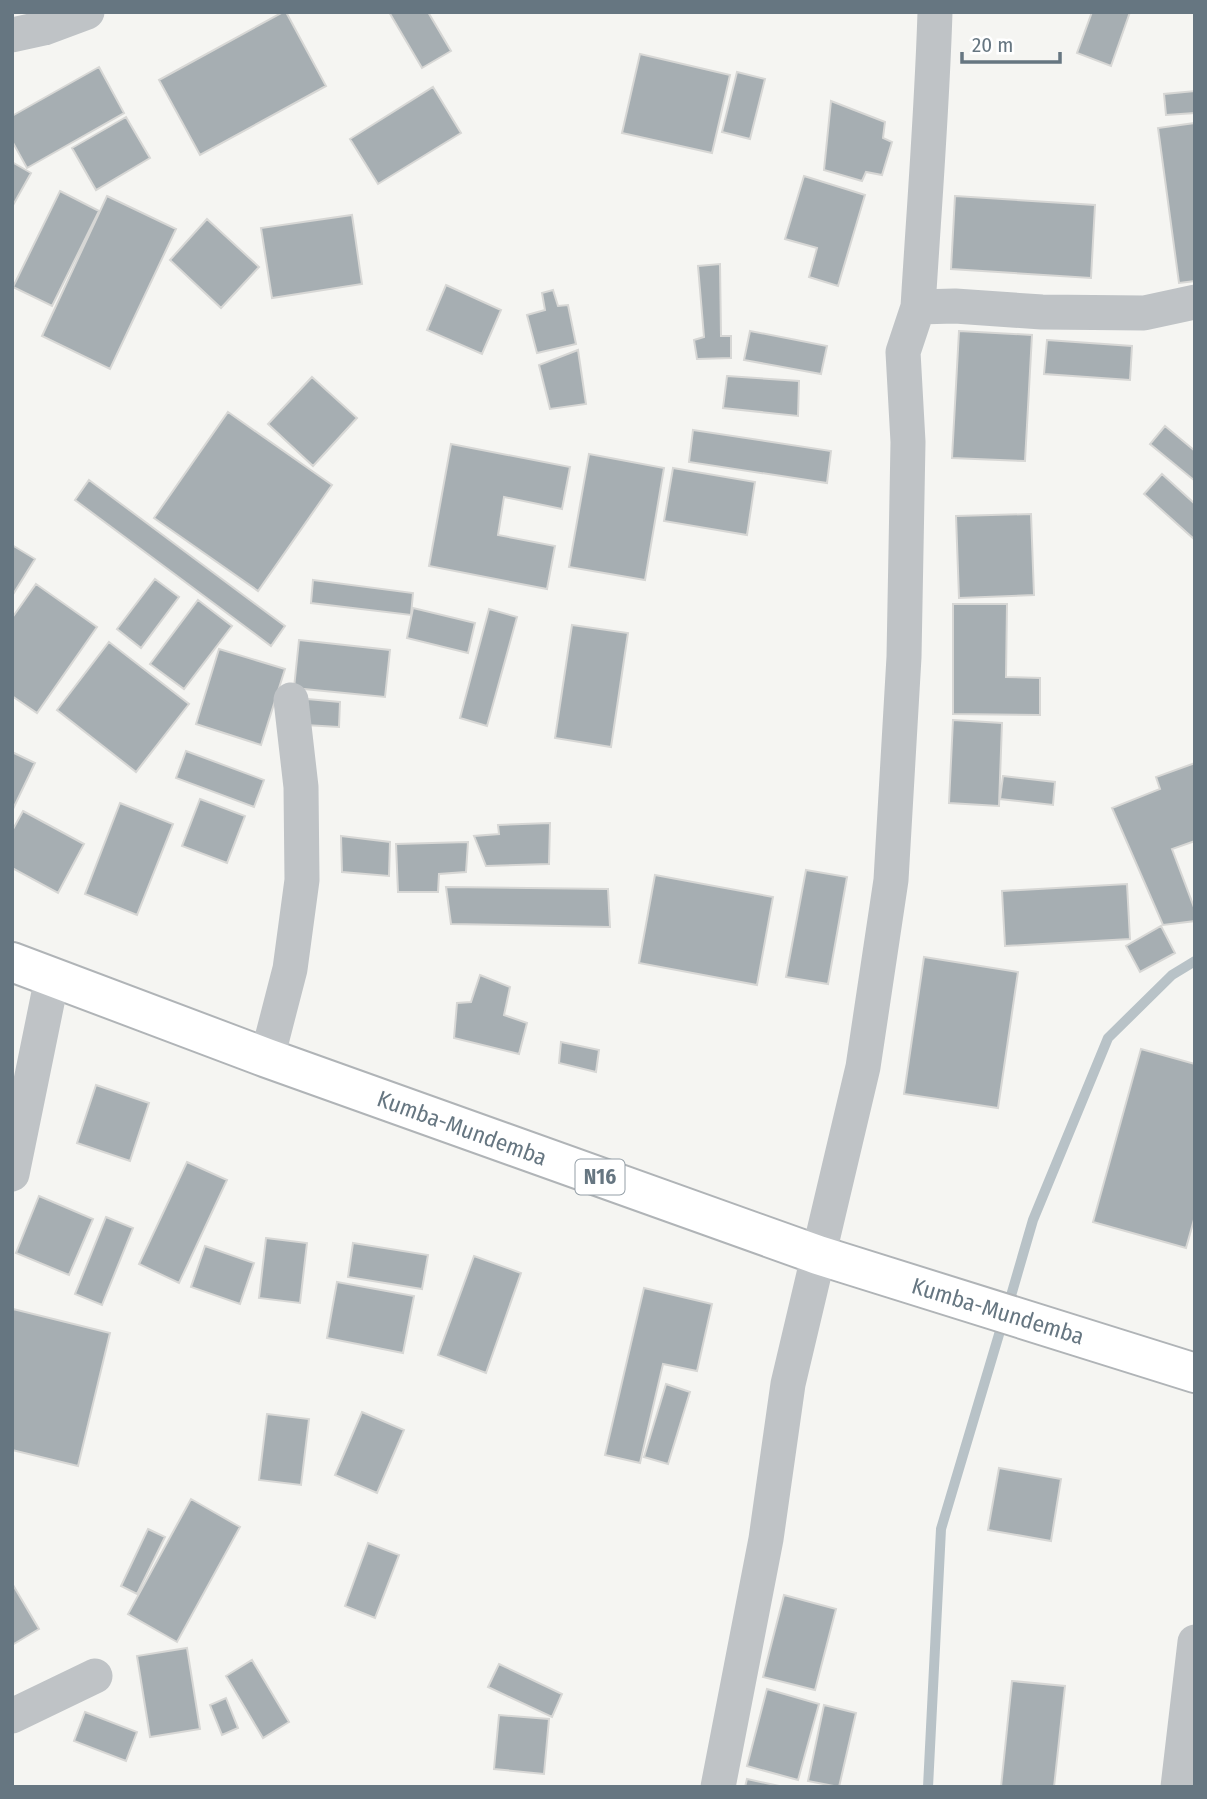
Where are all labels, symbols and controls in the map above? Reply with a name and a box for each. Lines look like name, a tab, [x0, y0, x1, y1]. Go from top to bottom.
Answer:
scale bar	[962, 21, 1060, 65]
text: 20 m	[972, 32, 1013, 58]
street label: Kumba-Mundemba	[373, 1084, 551, 1172]
road number: N16	[576, 1160, 624, 1194]
street label: Kumba-Mundemba	[909, 1272, 1087, 1350]

